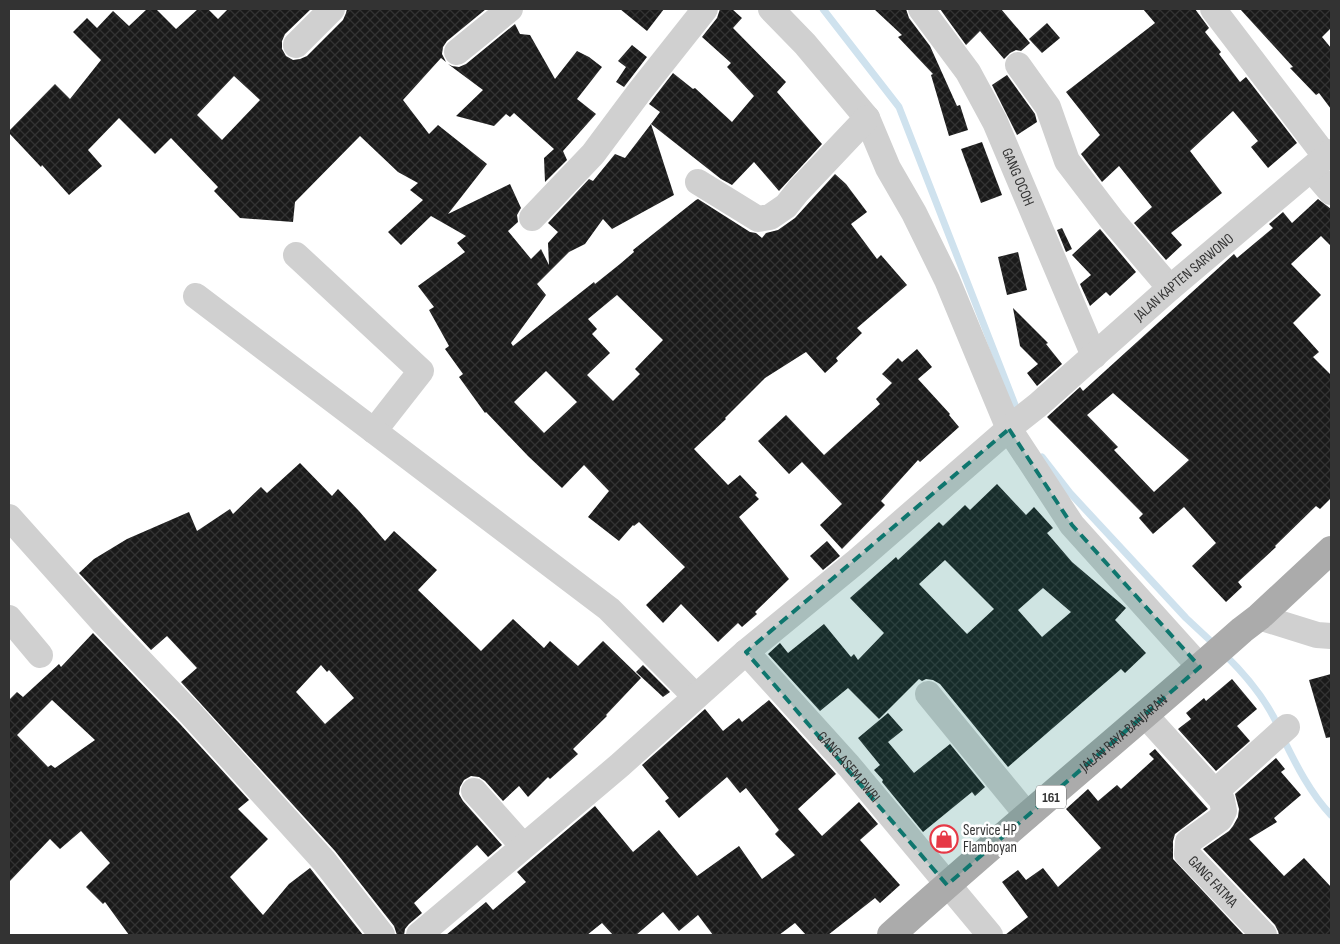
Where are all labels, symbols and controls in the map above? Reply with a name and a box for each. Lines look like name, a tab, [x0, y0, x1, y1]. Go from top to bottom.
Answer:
street label: GANG OCOH	[997, 145, 1038, 209]
street label: JALAN KAPTEN SARWONO	[1130, 229, 1238, 326]
street label: JALAN RAYA BANJARAN	[1075, 690, 1172, 777]
street label: GANG ASEM PWRI	[812, 728, 884, 806]
road number: 161	[1036, 786, 1066, 809]
place label: Service HP Flamboyan	[963, 821, 1017, 857]
shop icon: Service HP Flamboyan	[929, 824, 959, 854]
street label: GANG FATMA	[1184, 852, 1242, 912]

